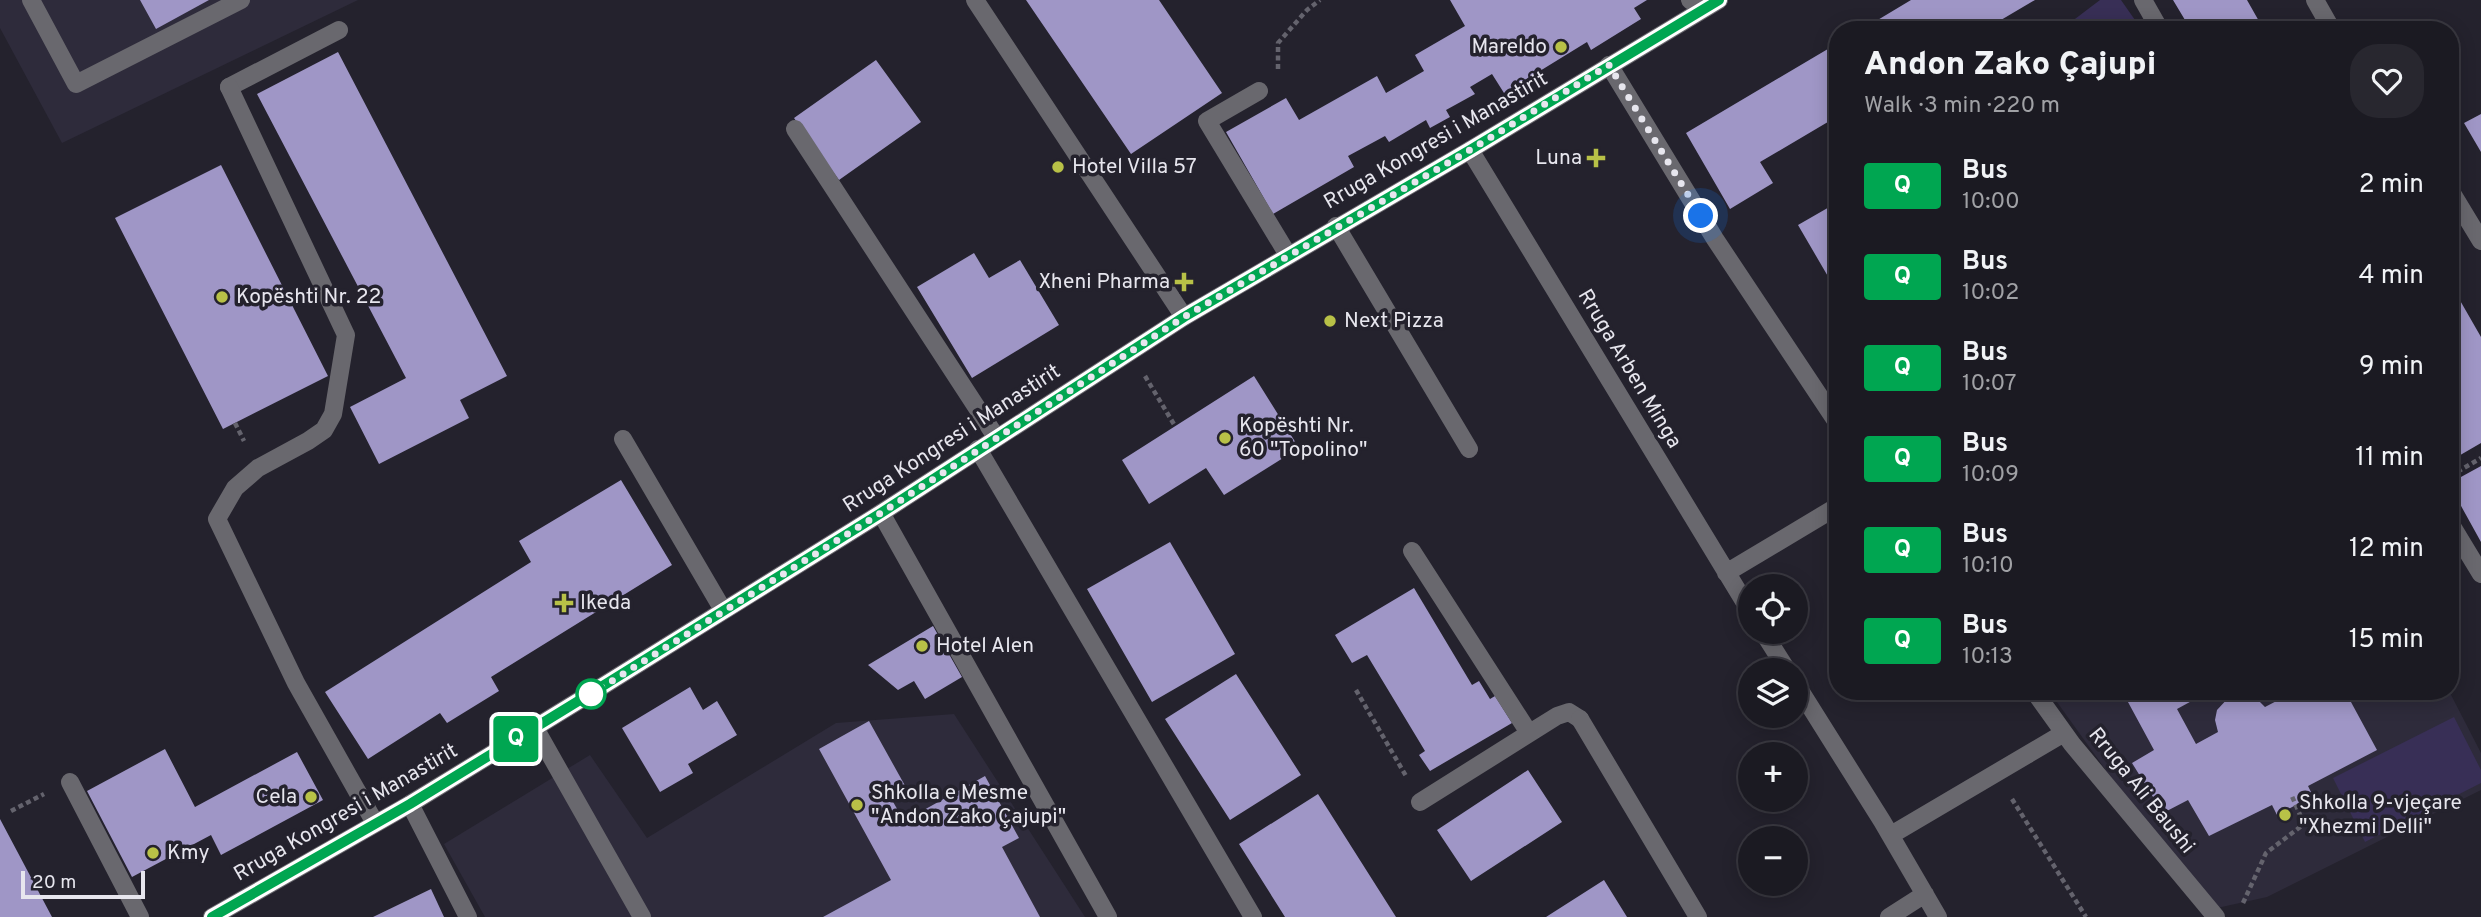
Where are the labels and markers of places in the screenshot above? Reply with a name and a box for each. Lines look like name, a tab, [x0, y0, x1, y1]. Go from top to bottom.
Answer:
place label: Mareldo	[1471, 34, 1547, 61]
marker: Mareldo	[1553, 39, 1569, 55]
place label: Luna	[1535, 145, 1582, 172]
marker: Luna	[1588, 150, 1604, 166]
place label: Hotel Villa 57	[1072, 154, 1197, 181]
marker: Hotel Villa 57	[1050, 159, 1066, 175]
place label: Xheni Pharma	[1038, 269, 1170, 296]
marker: Xheni Pharma	[1176, 274, 1192, 290]
place label: Kopështi Nr. 22	[236, 284, 381, 311]
marker: Kopështi Nr. 22	[214, 289, 230, 305]
place label: Next Pizza	[1344, 308, 1444, 335]
marker: Next Pizza	[1322, 313, 1338, 329]
place label: Kopështi Nr. 60 "Topolino"	[1239, 413, 1367, 464]
marker: Kopështi Nr. 60 "Topolino"	[1217, 430, 1233, 446]
place label: Ikeda	[580, 590, 631, 617]
marker: Ikeda	[554, 593, 574, 613]
place label: Hotel Alen	[936, 633, 1034, 660]
marker: Hotel Alen	[914, 638, 930, 654]
unlabelled marker	[576, 679, 606, 709]
place label: Shkolla e Mesme "Andon Zako Çajupi"	[871, 780, 1066, 831]
place label: Cela	[255, 784, 297, 811]
marker: Cela	[303, 789, 319, 805]
place label: Shkolla 9-vjeçare "Xhezmi Delli"	[2299, 790, 2462, 841]
marker: Shkolla e Mesme "Andon Zako Çajupi"	[849, 797, 865, 813]
marker: Shkolla 9-vjeçare "Xhezmi Delli"	[2277, 807, 2293, 823]
place label: Kmy	[167, 840, 210, 867]
marker: Kmy	[145, 845, 161, 861]

